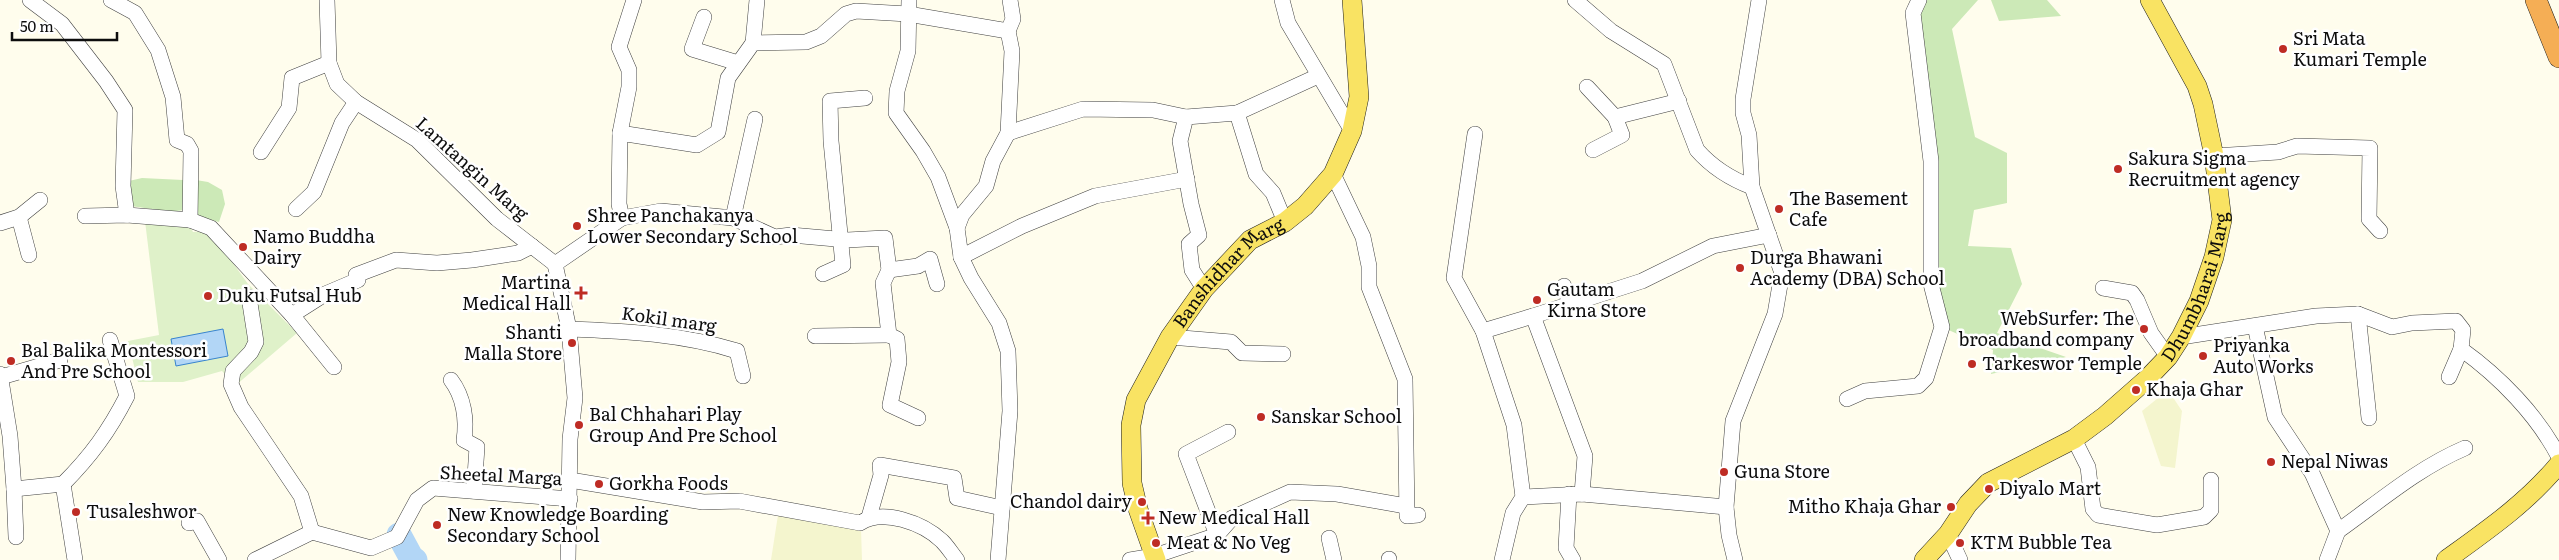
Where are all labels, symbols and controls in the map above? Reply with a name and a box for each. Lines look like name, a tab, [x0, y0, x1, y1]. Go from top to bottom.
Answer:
scale bar	[12, 10, 118, 42]
text: 50 m	[20, 14, 54, 37]
place label: Sri Mata Kumari Temple	[2293, 24, 2427, 72]
marker: Sri Mata Kumari Temple	[2277, 43, 2289, 55]
street label: Lamtangin Marg	[411, 110, 536, 227]
place label: Sakura Sigma Recruitment agency	[2128, 144, 2300, 192]
marker: Sakura Sigma Recruitment agency	[2112, 163, 2124, 175]
place label: The Basement Cafe	[1789, 184, 1909, 232]
place label: Shree Panchakanya Lower Secondary School	[587, 201, 798, 249]
marker: The Basement Cafe	[1773, 203, 1785, 215]
street label: Banshidhar Marg	[1165, 209, 1289, 333]
street label: Dhumbharai Marg	[2153, 210, 2234, 367]
marker: Shree Panchakanya Lower Secondary School	[571, 220, 583, 232]
place label: Namo Buddha Dairy	[253, 222, 375, 270]
marker: Namo Buddha Dairy	[237, 241, 249, 253]
place label: Durga Bhawani Academy (DBA) School	[1750, 243, 1945, 291]
marker: Durga Bhawani Academy (DBA) School	[1734, 262, 1746, 274]
place label: Martina Medical Hall	[462, 268, 571, 316]
place label: Gautam Kirna Store	[1547, 275, 1646, 323]
place label: Duku Futsal Hub	[218, 281, 362, 308]
marker: Martina Medical Hall	[575, 287, 587, 299]
marker: Duku Futsal Hub	[202, 290, 214, 302]
marker: Gautam Kirna Store	[1531, 294, 1543, 306]
street label: Kokil marg	[620, 298, 719, 339]
place label: WebSurfer: The broadband company	[1958, 304, 2135, 352]
place label: Shanti Malla Store	[463, 318, 562, 366]
marker: WebSurfer: The broadband company	[2138, 323, 2150, 335]
place label: Priyanka Auto Works	[2213, 331, 2313, 379]
place label: Bal Balika Montessori And Pre School	[21, 336, 207, 384]
marker: Shanti Malla Store	[566, 337, 578, 349]
place label: Tarkeswor Temple	[1982, 349, 2142, 376]
marker: Priyanka Auto Works	[2197, 350, 2209, 362]
marker: Bal Balika Montessori And Pre School	[5, 355, 17, 367]
marker: Tarkeswor Temple	[1966, 358, 1978, 370]
place label: Khaja Ghar	[2146, 375, 2243, 402]
marker: Khaja Ghar	[2130, 384, 2142, 396]
place label: Bal Chhahari Play Group And Pre School	[589, 400, 777, 448]
place label: Sanskar School	[1271, 402, 1402, 429]
marker: Sanskar School	[1255, 411, 1267, 423]
marker: Bal Chhahari Play Group And Pre School	[573, 419, 585, 431]
place label: Nepal Niwas	[2281, 447, 2388, 474]
marker: Nepal Niwas	[2265, 456, 2277, 468]
place label: Guna Store	[1734, 457, 1830, 484]
street label: Sheetal Marga	[439, 458, 563, 491]
marker: Guna Store	[1718, 466, 1730, 478]
place label: Gorkha Foods	[609, 469, 728, 496]
place label: Diyalo Mart	[1999, 474, 2102, 501]
marker: Gorkha Foods	[593, 478, 605, 490]
marker: Diyalo Mart	[1983, 483, 1995, 495]
place label: Chandol dairy	[1010, 487, 1133, 514]
place label: Mitho Khaja Ghar	[1787, 492, 1941, 519]
marker: Chandol dairy	[1136, 496, 1148, 508]
place label: Tusaleshwor	[86, 497, 197, 524]
place label: New Knowledge Boarding Secondary School	[447, 500, 669, 548]
marker: Mitho Khaja Ghar	[1945, 501, 1957, 513]
place label: New Medical Hall	[1158, 503, 1310, 530]
marker: Tusaleshwor	[70, 506, 82, 518]
marker: New Medical Hall	[1142, 512, 1154, 524]
marker: New Knowledge Boarding Secondary School	[431, 519, 443, 531]
place label: Meat & No Veg	[1166, 528, 1291, 555]
place label: KTM Bubble Tea	[1970, 528, 2112, 555]
marker: Meat & No Veg	[1150, 537, 1162, 549]
marker: KTM Bubble Tea	[1954, 537, 1966, 549]

